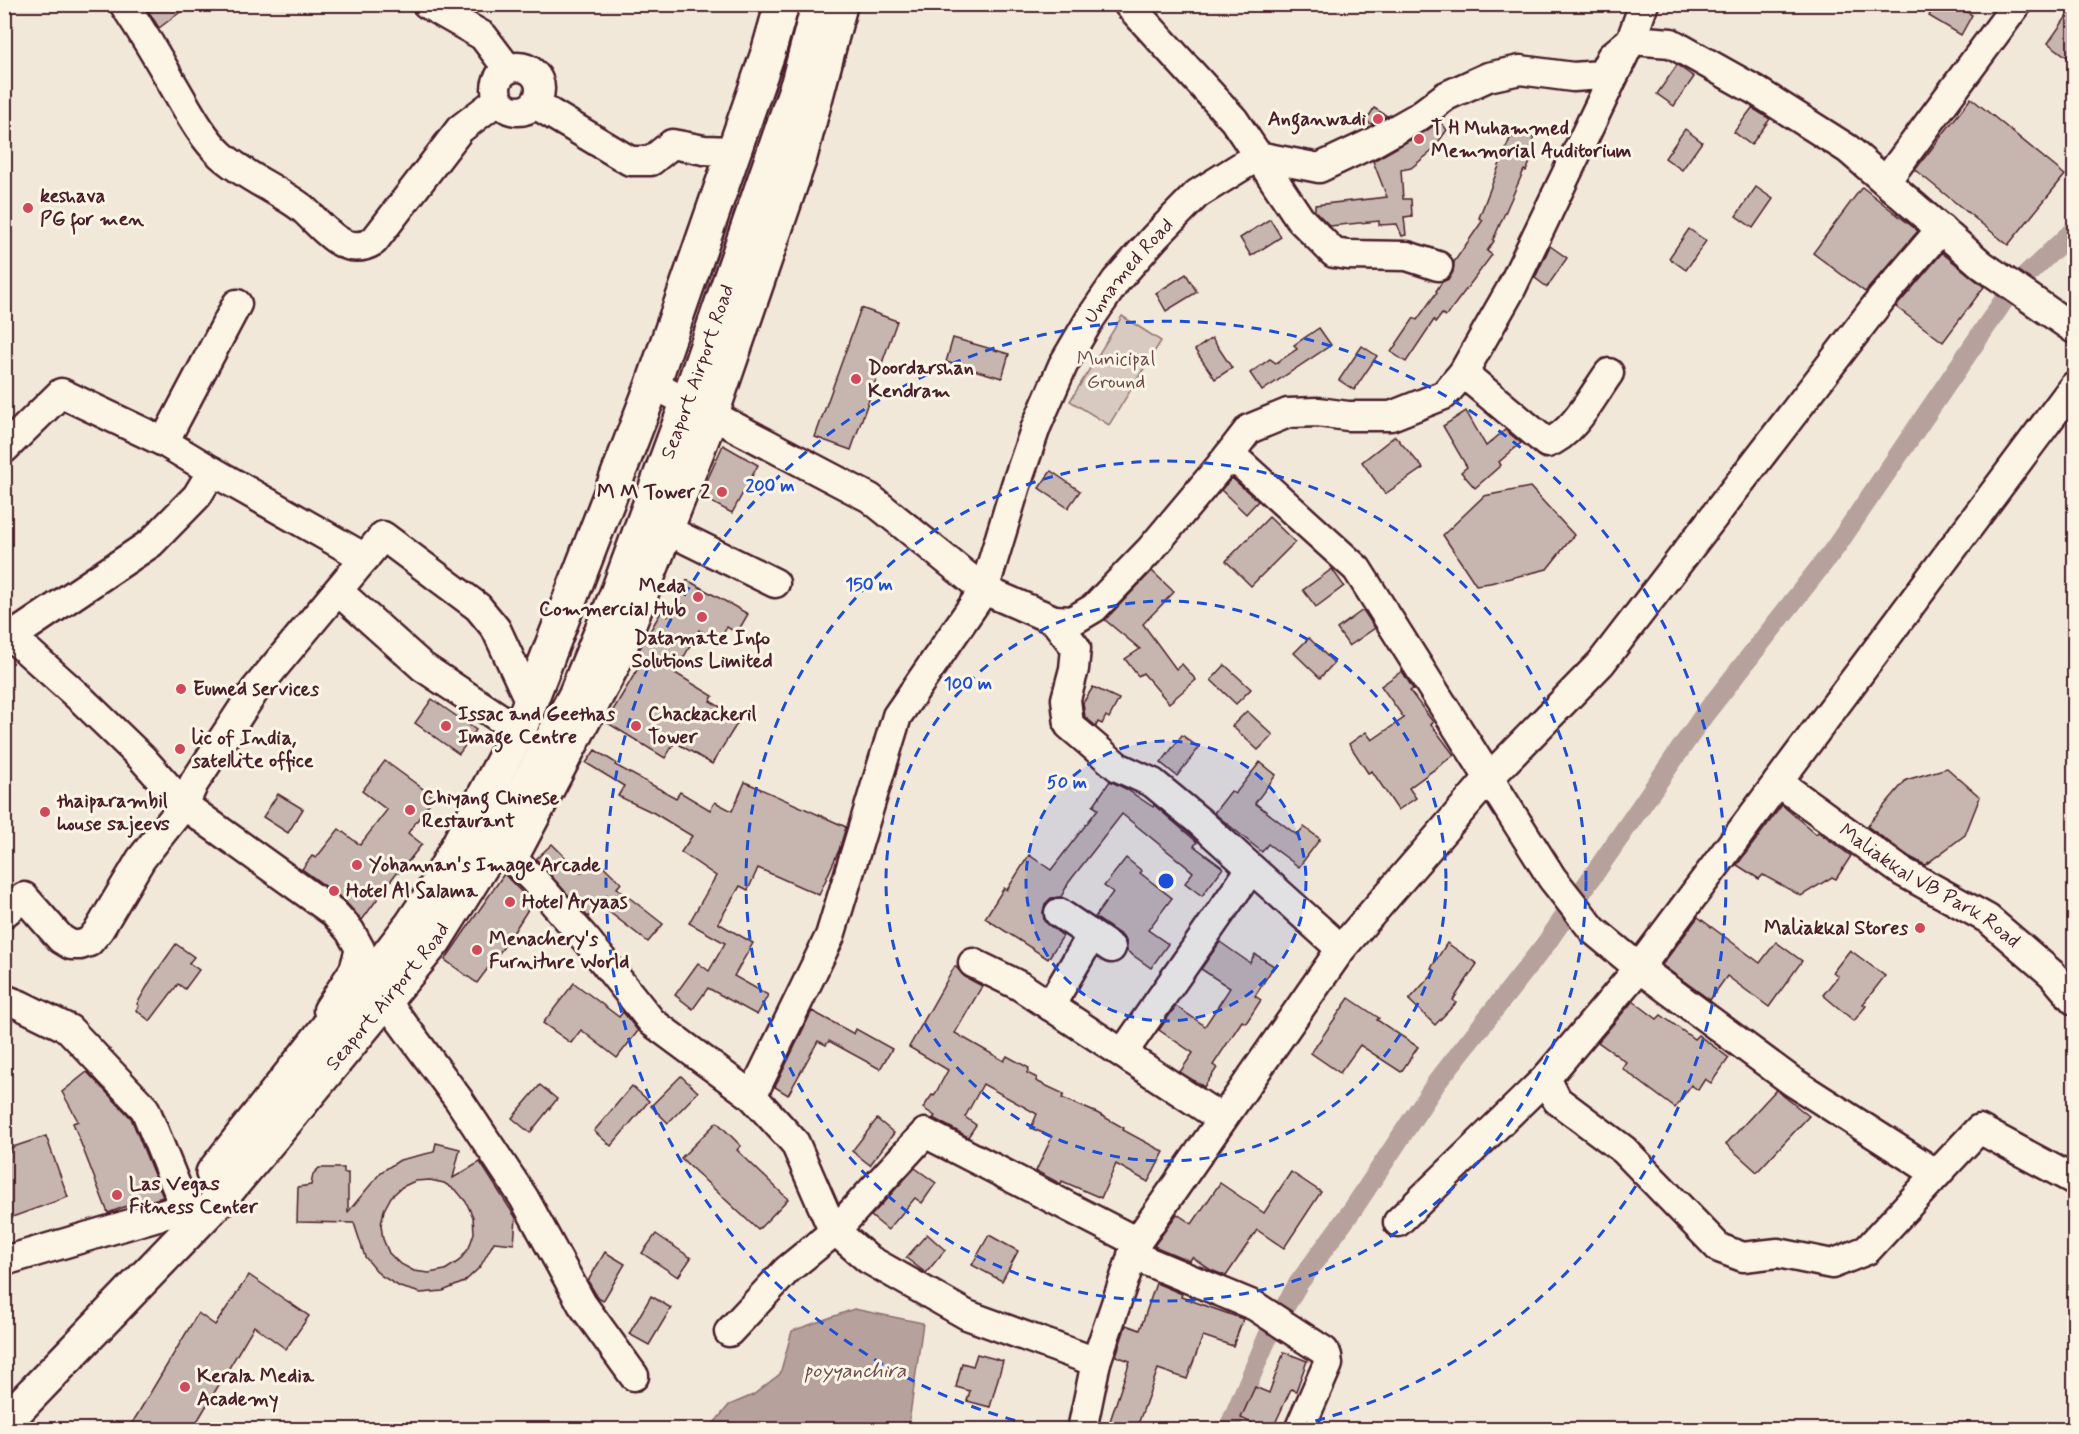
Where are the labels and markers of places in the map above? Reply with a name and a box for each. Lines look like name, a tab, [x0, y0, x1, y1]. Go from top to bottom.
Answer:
place label: Anganwadi	[1268, 106, 1366, 135]
marker: Anganwadi	[1371, 112, 1385, 126]
place label: T H Muhammed Memmorial Auditorium	[1431, 115, 1632, 165]
marker: T H Muhammed Memmorial Auditorium	[1412, 132, 1426, 146]
place label: keshava PG for men	[40, 183, 144, 235]
marker: keshava PG for men	[21, 201, 35, 215]
place label: Doordarshan Kendram	[868, 355, 974, 405]
marker: Doordarshan Kendram	[849, 372, 863, 386]
place label: M M Tower 2	[597, 479, 710, 506]
marker: M M Tower 2	[715, 485, 729, 499]
place label: Meda Commercial Hub	[539, 573, 686, 623]
marker: Meda Commercial Hub	[691, 590, 705, 604]
marker: Datamate Info Solutions Limited	[695, 610, 709, 624]
place label: Datamate Info Solutions Limited	[631, 625, 773, 675]
place label: Eumed services	[193, 676, 319, 703]
marker: Eumed services	[174, 682, 188, 696]
place label: Issac and Geethas Image Centre	[458, 701, 615, 753]
place label: Chackackeril Tower	[648, 701, 757, 751]
marker: Issac and Geethas Image Centre	[439, 719, 453, 733]
marker: Chackackeril Tower	[629, 719, 643, 733]
place label: lic of India, satellite office	[191, 725, 314, 775]
marker: lic of India, satellite office	[173, 742, 187, 756]
place label: Chiyang Chinese Restaurant	[422, 785, 560, 835]
place label: thaiparambil house sajeevs	[56, 788, 170, 838]
marker: Chiyang Chinese Restaurant	[403, 803, 417, 817]
marker: thaiparambil house sajeevs	[38, 805, 52, 819]
place label: Yohannan's Image Arcade	[369, 852, 601, 881]
marker: Yohannan's Image Arcade	[350, 858, 364, 872]
centre of rings	[1156, 871, 1176, 891]
place label: Hotel Al Salama	[346, 878, 479, 905]
marker: Hotel Al Salama	[327, 884, 341, 898]
place label: Hotel Aryaas	[522, 889, 628, 916]
marker: Hotel Aryaas	[503, 895, 517, 909]
place label: Maliakkal Stores	[1764, 915, 1908, 942]
marker: Maliakkal Stores	[1913, 921, 1927, 935]
place label: Menachery's Furniture World	[489, 926, 629, 976]
marker: Menachery's Furniture World	[470, 943, 484, 957]
place label: Las Vegas Fitness Center	[129, 1171, 259, 1221]
marker: Las Vegas Fitness Center	[110, 1188, 124, 1202]
place label: Kerala Media Academy	[197, 1363, 315, 1413]
marker: Kerala Media Academy	[178, 1380, 192, 1394]

